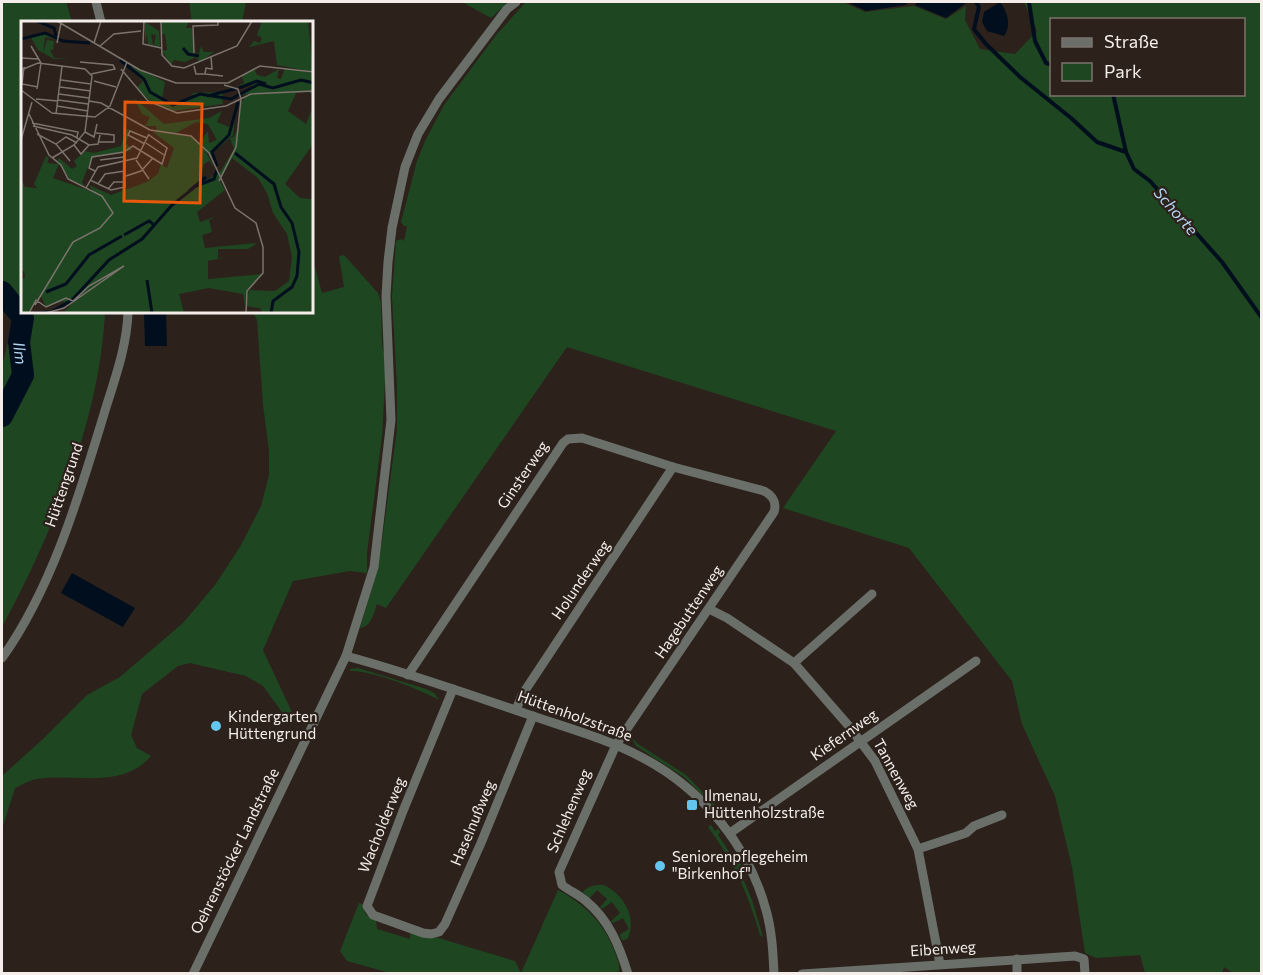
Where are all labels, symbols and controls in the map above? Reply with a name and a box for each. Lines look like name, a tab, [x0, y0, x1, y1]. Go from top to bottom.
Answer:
legend	[1050, 18, 1245, 96]
inset map	[21, 21, 314, 314]
text: Straße	[1104, 30, 1159, 52]
text: Park	[1104, 60, 1142, 82]
water label: Schorte	[1150, 183, 1203, 239]
water label: Ilm	[10, 341, 32, 365]
street label: Ginsterweg	[493, 437, 551, 512]
street label: Hüttengrund	[40, 440, 86, 529]
street label: Holunderweg	[547, 537, 613, 622]
street label: Hagebuttenweg	[650, 561, 726, 661]
street label: Hüttenholzstraße	[516, 686, 635, 744]
street label: Kiefernweg	[807, 705, 880, 764]
place label: Kindergarten Hüttengrund	[228, 707, 318, 742]
marker: Kindergarten Hüttengrund	[209, 719, 223, 733]
street label: Tannenweg	[870, 735, 924, 812]
street label: Oehrenstöcker Landstraße	[186, 765, 282, 936]
street label: Schlehenweg	[542, 766, 594, 855]
street label: Wacholderweg	[354, 774, 408, 875]
street label: Haselnußweg	[446, 777, 498, 868]
place label: Ilmenau, Hüttenholzstraße	[704, 786, 825, 821]
marker: Ilmenau, Hüttenholzstraße	[685, 798, 699, 812]
place label: Seniorenpflegeheim "Birkenhof"	[672, 847, 808, 882]
marker: Seniorenpflegeheim "Birkenhof"	[653, 859, 667, 873]
street label: Eibenweg	[909, 937, 976, 959]

